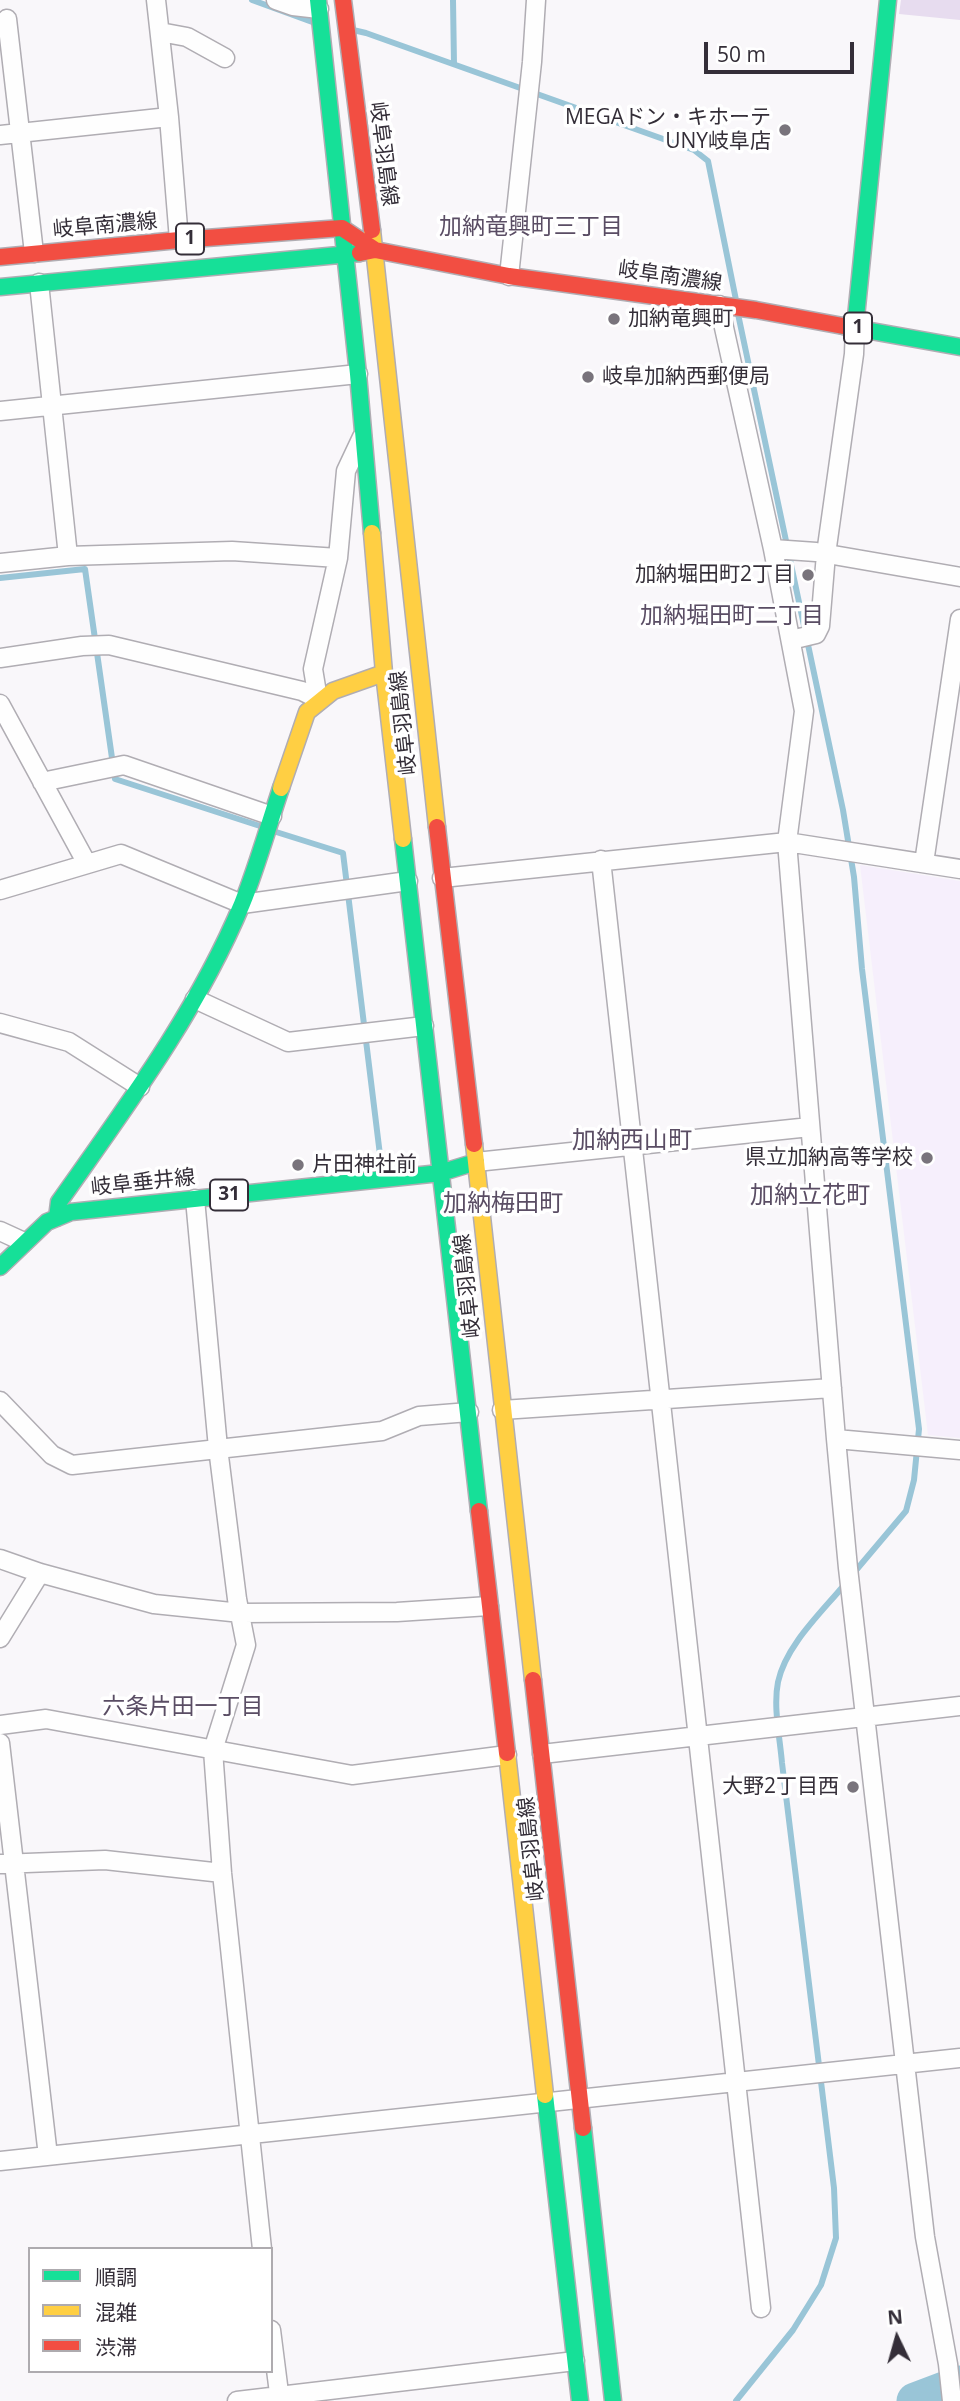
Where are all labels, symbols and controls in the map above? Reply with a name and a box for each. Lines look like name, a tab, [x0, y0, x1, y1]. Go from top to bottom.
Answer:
scale bar	[708, 28, 858, 72]
text: 50 m	[717, 40, 766, 68]
street label: 岐阜羽島線	[364, 100, 402, 208]
place label: MEGAドン・キホーテ UNY岐阜店	[565, 105, 771, 155]
marker: MEGAドン・キホーテ UNY岐阜店	[777, 122, 793, 138]
street label: 岐阜南濃線	[52, 209, 158, 243]
district label: 加納竜興町三丁目	[439, 213, 623, 241]
road number: 1	[176, 224, 204, 255]
street label: 岐阜南濃線	[616, 257, 724, 297]
place label: 加納竜興町	[628, 306, 733, 332]
marker: 加納竜興町	[606, 311, 622, 327]
road number: 1	[844, 312, 872, 344]
place label: 岐阜加納西郵便局	[602, 364, 770, 390]
marker: 岐阜加納西郵便局	[580, 369, 596, 385]
place label: 加納堀田町2丁目	[635, 562, 794, 588]
marker: 加納堀田町2丁目	[800, 567, 816, 583]
district label: 加納堀田町二丁目	[640, 602, 824, 630]
street label: 岐阜羽島線	[386, 669, 422, 777]
district label: 加納西山町	[572, 1127, 692, 1155]
place label: 県立加納高等学校	[745, 1145, 913, 1171]
marker: 県立加納高等学校	[919, 1150, 935, 1166]
place label: 片田神社前	[312, 1152, 417, 1178]
marker: 片田神社前	[290, 1157, 306, 1173]
street label: 岐阜垂井線	[89, 1165, 197, 1201]
road number: 31	[210, 1180, 248, 1210]
district label: 加納立花町	[750, 1182, 870, 1210]
district label: 加納梅田町	[443, 1190, 563, 1218]
street label: 岐阜羽島線	[450, 1232, 486, 1340]
district label: 六条片田一丁目	[103, 1693, 263, 1721]
place label: 大野2丁目西	[722, 1774, 839, 1800]
marker: 大野2丁目西	[845, 1779, 861, 1795]
street label: 岐阜羽島線	[514, 1795, 550, 1903]
legend	[28, 2247, 273, 2373]
text: 順調	[95, 2263, 137, 2291]
text: 混雑	[95, 2298, 137, 2326]
north arrow	[862, 2303, 932, 2373]
text: N	[886, 2303, 904, 2331]
text: 渋滞	[95, 2333, 137, 2361]

